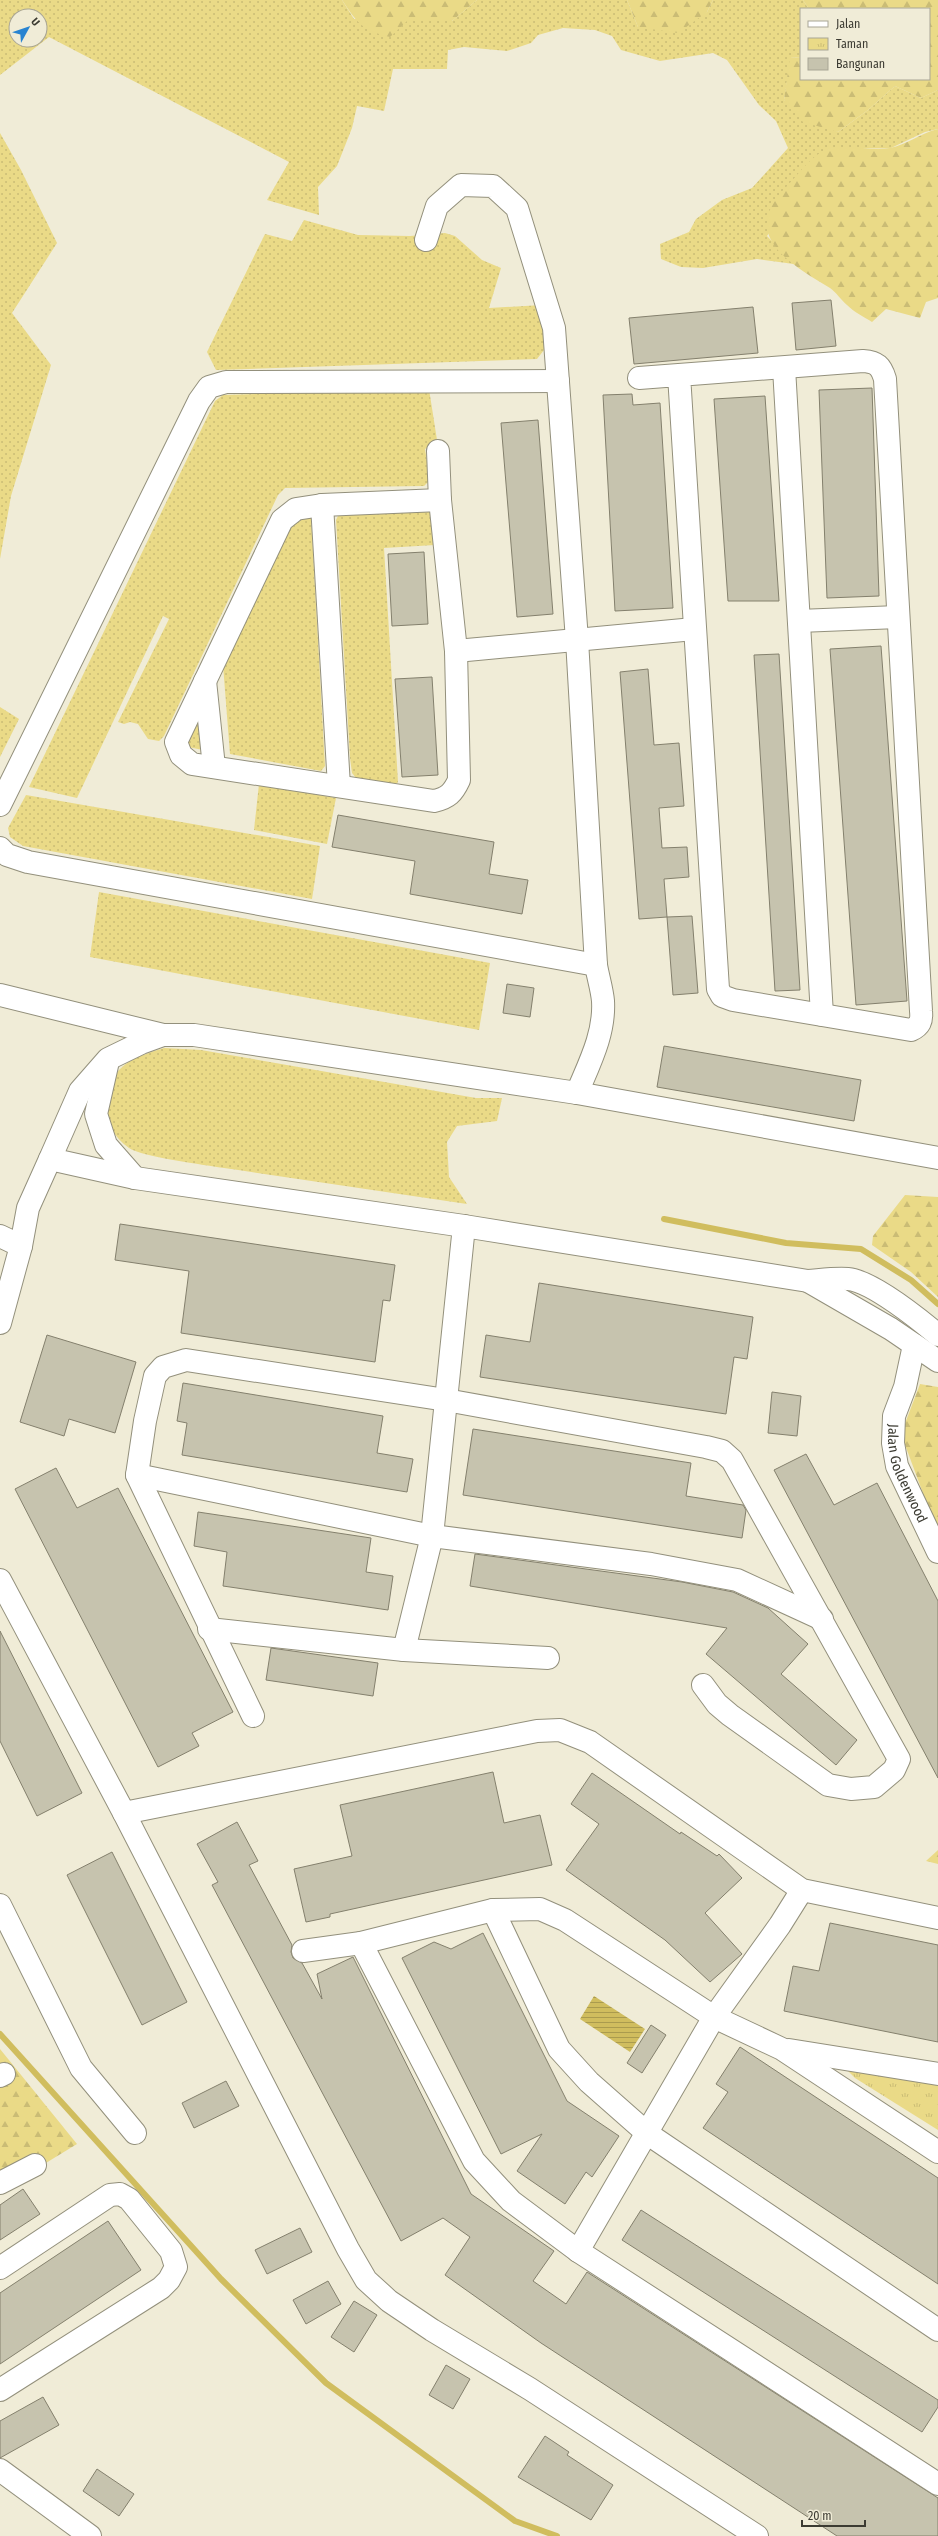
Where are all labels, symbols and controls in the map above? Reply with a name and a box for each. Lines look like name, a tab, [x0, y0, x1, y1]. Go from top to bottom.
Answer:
north arrow	[8, 8, 48, 48]
legend	[800, 8, 930, 80]
text: U	[28, 15, 42, 29]
text: Jalan	[836, 17, 860, 31]
text: Taman	[836, 37, 868, 51]
text: Bangunan	[836, 57, 885, 71]
street label: Jalan Goldenwood	[884, 1424, 931, 1526]
scale bar	[802, 2502, 865, 2528]
text: 20 m	[808, 2509, 832, 2523]

